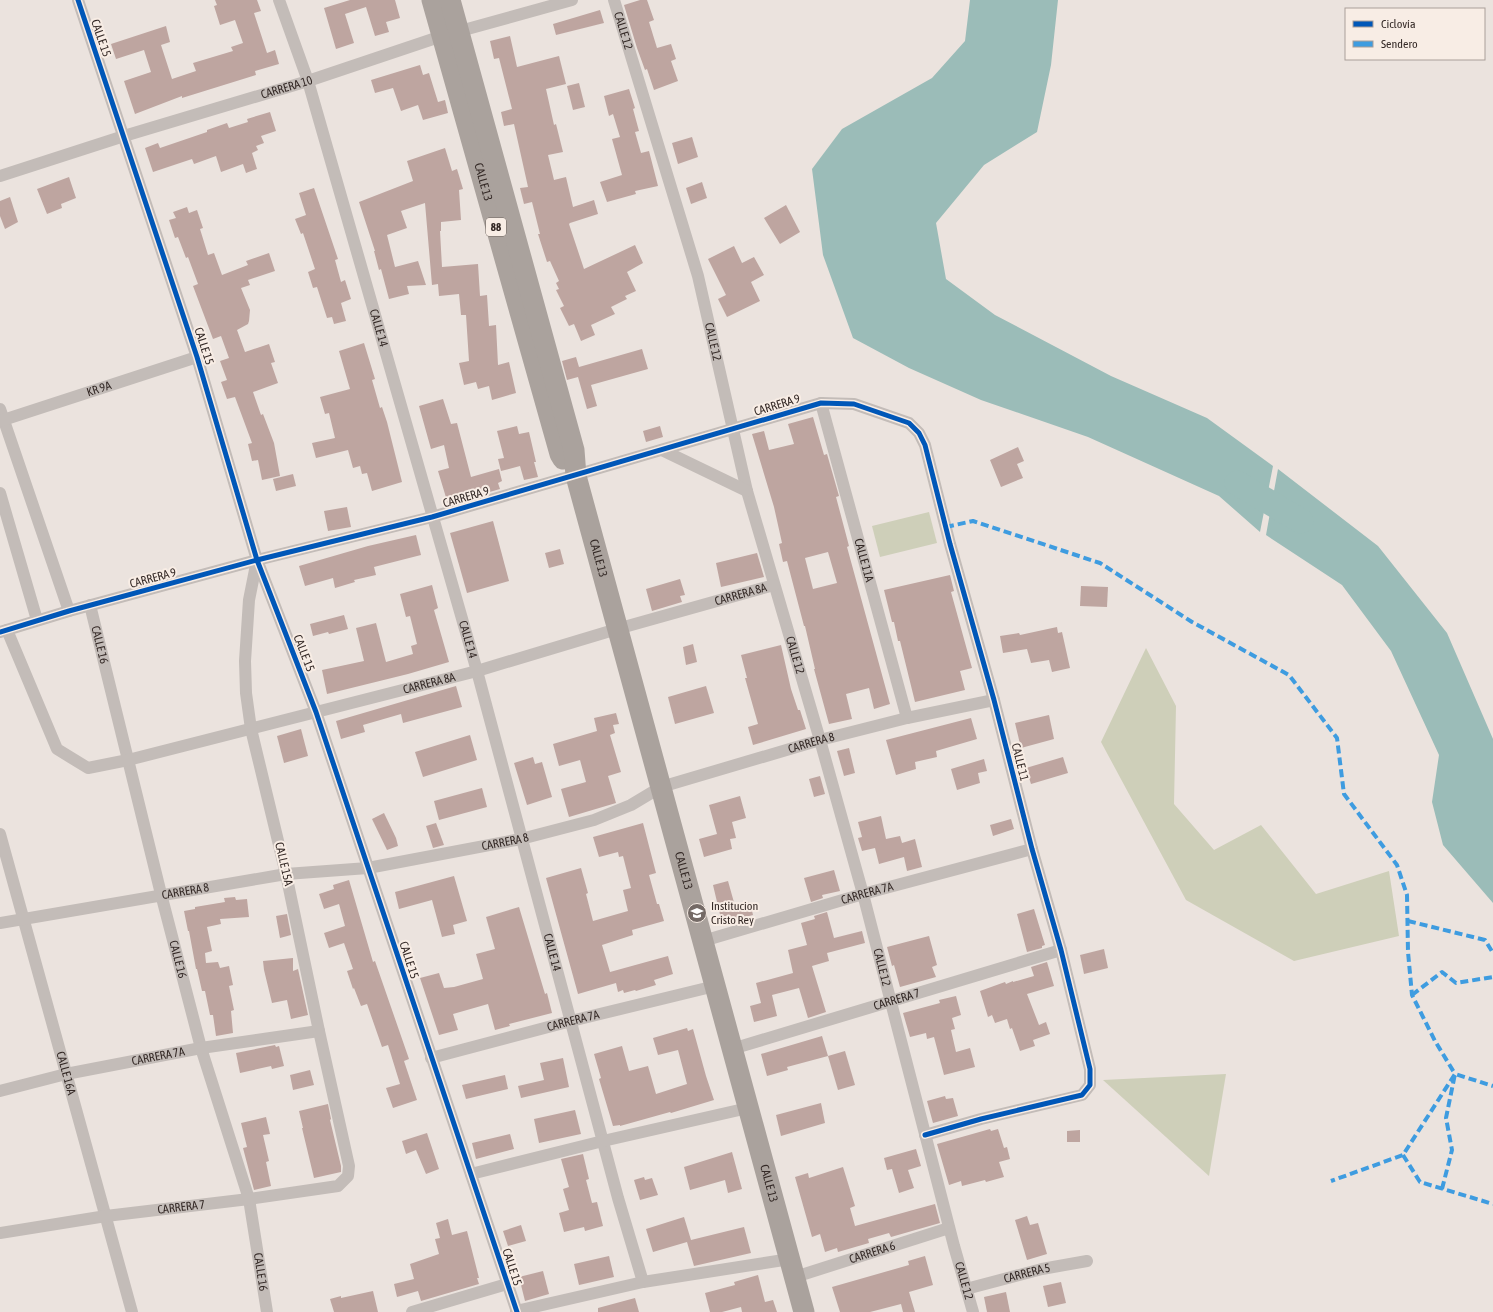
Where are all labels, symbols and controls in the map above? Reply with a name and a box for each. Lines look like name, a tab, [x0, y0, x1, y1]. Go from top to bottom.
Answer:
legend	[1345, 8, 1485, 60]
street label: CALLE 12	[611, 10, 636, 51]
street label: CALLE 15	[88, 17, 114, 59]
text: Ciclovía	[1381, 17, 1415, 31]
text: Sendero	[1381, 37, 1418, 51]
street label: CARRERA 10	[259, 73, 315, 102]
street label: CALLE 13	[471, 161, 495, 202]
road number: 88	[486, 218, 506, 236]
street label: CALLE 14	[367, 308, 391, 349]
street label: CALLE 12	[702, 321, 724, 362]
street label: CALLE 15	[191, 325, 217, 367]
street label: KR 9A	[85, 378, 113, 399]
street label: CARRERA 9	[752, 391, 802, 419]
street label: CARRERA 9	[441, 484, 491, 510]
street label: CALLE 11A	[851, 537, 877, 584]
street label: CALLE 13	[587, 538, 610, 579]
street label: CARRERA 9	[128, 565, 178, 591]
street label: CARRERA 8A	[713, 580, 768, 608]
street label: CALLE 14	[456, 619, 480, 660]
street label: CALLE 16	[88, 624, 111, 666]
street label: CALLE 15	[291, 632, 317, 674]
street label: CALLE 12	[783, 635, 807, 676]
street label: CARRERA 8A	[401, 670, 457, 697]
street label: CARRERA 8	[786, 730, 836, 756]
street label: CALLE 11	[1009, 742, 1032, 783]
street label: CARRERA 8	[480, 830, 531, 853]
street label: CALLE 15A	[272, 841, 296, 887]
street label: CALLE 13	[672, 850, 695, 891]
street label: CARRERA 7A	[839, 879, 895, 907]
street label: CARRERA 8	[161, 880, 210, 902]
place label: Institucion Cristo Rey	[711, 899, 758, 927]
school or university icon: Institucion Cristo Rey	[686, 902, 708, 924]
street label: CALLE 14	[541, 932, 564, 973]
street label: CALLE 16	[166, 939, 190, 980]
street label: CALLE 15	[396, 939, 422, 981]
street label: CALLE 12	[870, 947, 894, 988]
street label: CARRERA 7	[872, 986, 922, 1013]
street label: CARRERA 7A	[545, 1007, 601, 1034]
street label: CARRERA 7A	[131, 1044, 186, 1068]
street label: CALLE 16A	[53, 1050, 79, 1096]
street label: CALLE 13	[757, 1163, 781, 1204]
street label: CARRERA 7	[157, 1197, 206, 1217]
street label: CARRERA 6	[847, 1238, 897, 1266]
street label: CALLE 15	[499, 1246, 525, 1288]
street label: CALLE 16	[251, 1252, 271, 1292]
street label: CALLE 12	[952, 1260, 976, 1301]
street label: CARRERA 5	[1002, 1261, 1051, 1286]

